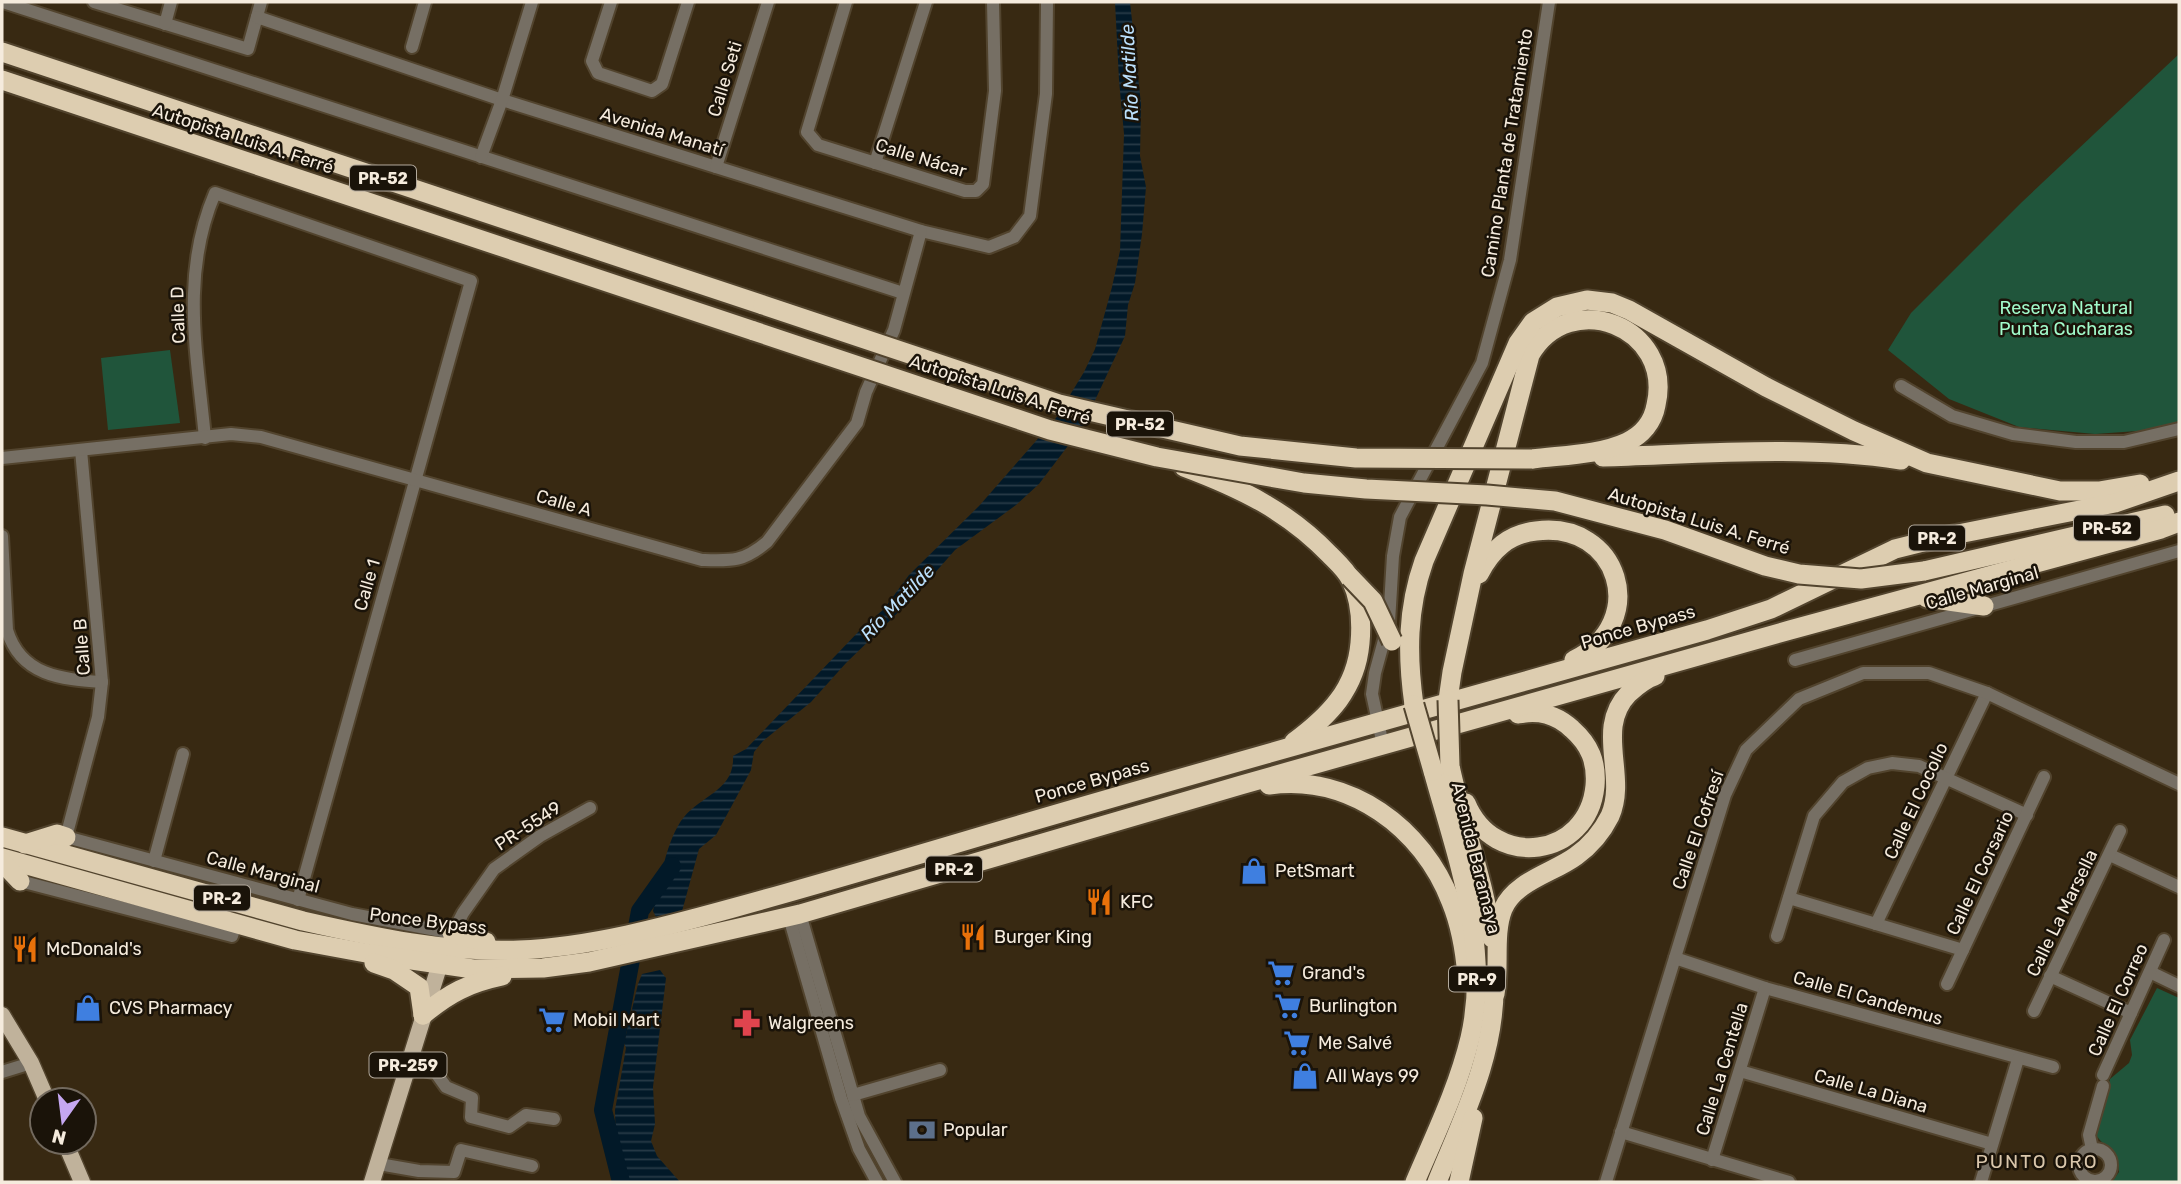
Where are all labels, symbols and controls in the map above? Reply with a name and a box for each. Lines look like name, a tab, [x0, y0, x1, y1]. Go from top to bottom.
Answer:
water label: Río Matilde	[1115, 23, 1144, 122]
street label: Camino Planta de Tratamiento	[1476, 27, 1538, 279]
street label: Calle Seti	[703, 39, 747, 119]
street label: Autopista Luis A. Ferré	[150, 99, 336, 179]
street label: Avenida Manatí	[598, 103, 728, 162]
street label: Calle Nácar	[873, 134, 969, 182]
road number: PR-52	[350, 166, 416, 190]
street label: Calle D	[166, 286, 190, 344]
park label: Reserva Natural Punta Cucharas	[1999, 297, 2133, 340]
street label: Autopista Luis A. Ferré	[907, 350, 1093, 430]
road number: PR-52	[1107, 412, 1173, 436]
street label: Autopista Luis A. Ferré	[1605, 483, 1793, 559]
street label: Calle A	[534, 485, 594, 521]
road number: PR-52	[2074, 516, 2140, 540]
road number: PR-2	[1909, 526, 1965, 551]
street label: Calle 1	[349, 557, 385, 613]
water label: Río Matilde	[855, 559, 940, 645]
street label: Calle Marginal	[1923, 561, 2041, 615]
street label: Ponce Bypass	[1578, 600, 1698, 654]
street label: Calle B	[69, 618, 95, 676]
street label: Calle El Cocollo	[1879, 739, 1953, 863]
street label: Ponce Bypass	[1032, 754, 1152, 808]
street label: Calle El Cofresí	[1667, 766, 1729, 892]
street label: Avenida Baramaya	[1447, 780, 1505, 936]
street label: PR-5549	[491, 796, 565, 856]
street label: Calle El Corsario	[1942, 807, 2018, 939]
street label: Calle Marginal	[204, 846, 322, 898]
street label: Calle La Marsella	[2022, 846, 2102, 980]
road number: PR-2	[926, 856, 982, 882]
shop icon: PetSmart	[1239, 856, 1269, 886]
place label: PetSmart	[1275, 860, 1355, 882]
road number: PR-2	[194, 885, 250, 910]
restaurant icon: KFC	[1084, 887, 1114, 917]
place label: KFC	[1120, 891, 1153, 913]
street label: Ponce Bypass	[368, 903, 488, 939]
restaurant icon: Burger King	[958, 922, 988, 952]
place label: Burger King	[994, 926, 1092, 948]
restaurant icon: McDonald's	[10, 934, 40, 964]
place label: McDonald's	[46, 938, 142, 960]
street label: Calle El Correo	[2083, 940, 2153, 1060]
supermarket icon: Grand's	[1266, 958, 1296, 988]
place label: Grand's	[1302, 962, 1365, 984]
street label: Calle El Candemus	[1791, 966, 1945, 1030]
road number: PR-9	[1449, 967, 1505, 992]
supermarket icon: Burlington	[1273, 991, 1303, 1021]
shop icon: CVS Pharmacy	[73, 993, 103, 1023]
place label: Burlington	[1309, 995, 1397, 1017]
place label: CVS Pharmacy	[109, 997, 233, 1019]
street label: Calle La Centella	[1691, 1000, 1753, 1138]
supermarket icon: Mobil Mart	[537, 1005, 567, 1035]
pharmacy icon: Walgreens	[732, 1008, 762, 1038]
place label: Mobil Mart	[573, 1009, 660, 1031]
place label: Walgreens	[768, 1012, 854, 1034]
supermarket icon: Me Salvé	[1282, 1028, 1312, 1058]
place label: Me Salvé	[1318, 1032, 1392, 1054]
road number: PR-259	[370, 1052, 446, 1078]
shop icon: All Ways 99	[1290, 1061, 1320, 1091]
street label: Calle La Diana	[1812, 1064, 1930, 1118]
place label: All Ways 99	[1326, 1065, 1419, 1087]
north arrow	[28, 1086, 98, 1156]
bank icon: Popular	[907, 1115, 937, 1145]
place label: Popular	[943, 1119, 1008, 1141]
text: N	[50, 1124, 68, 1150]
district label: PUNTO ORO	[1975, 1150, 2099, 1173]

